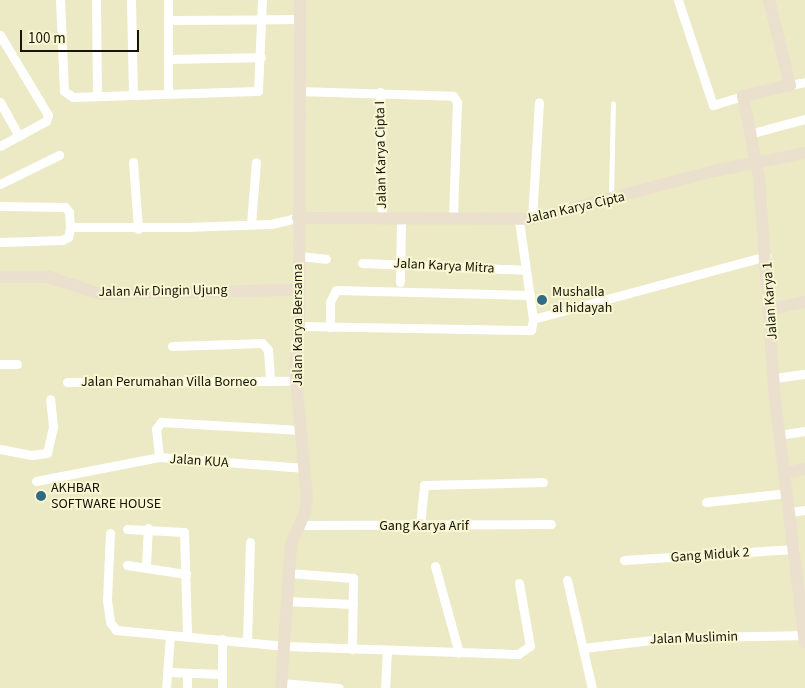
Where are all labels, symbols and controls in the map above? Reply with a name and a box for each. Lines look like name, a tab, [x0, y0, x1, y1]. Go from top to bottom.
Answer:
scale bar	[22, 20, 141, 52]
text: 100 m	[28, 28, 66, 49]
street label: Jalan Karya Cipta I	[372, 101, 390, 209]
street label: Jalan Karya Cipta	[524, 188, 626, 228]
street label: Jalan Karya Mitra	[393, 255, 495, 277]
street label: Jalan Karya 1	[759, 261, 781, 341]
street label: Jalan Karya Bersama	[290, 264, 306, 386]
street label: Jalan Air Dingin Ujung	[98, 281, 228, 301]
place label: Mushalla al hidayah	[552, 284, 612, 316]
marker: Mushalla al hidayah	[536, 294, 548, 306]
street label: Jalan Perumahan Villa Borneo	[81, 374, 257, 390]
street label: Jalan KUA	[169, 451, 229, 471]
place label: AKHBAR SOFTWARE HOUSE	[51, 480, 161, 512]
marker: AKHBAR SOFTWARE HOUSE	[35, 490, 47, 502]
street label: Gang Karya Arif	[379, 518, 469, 534]
street label: Gang Miduk 2	[670, 544, 750, 566]
street label: Jalan Muslimin	[650, 628, 738, 648]

